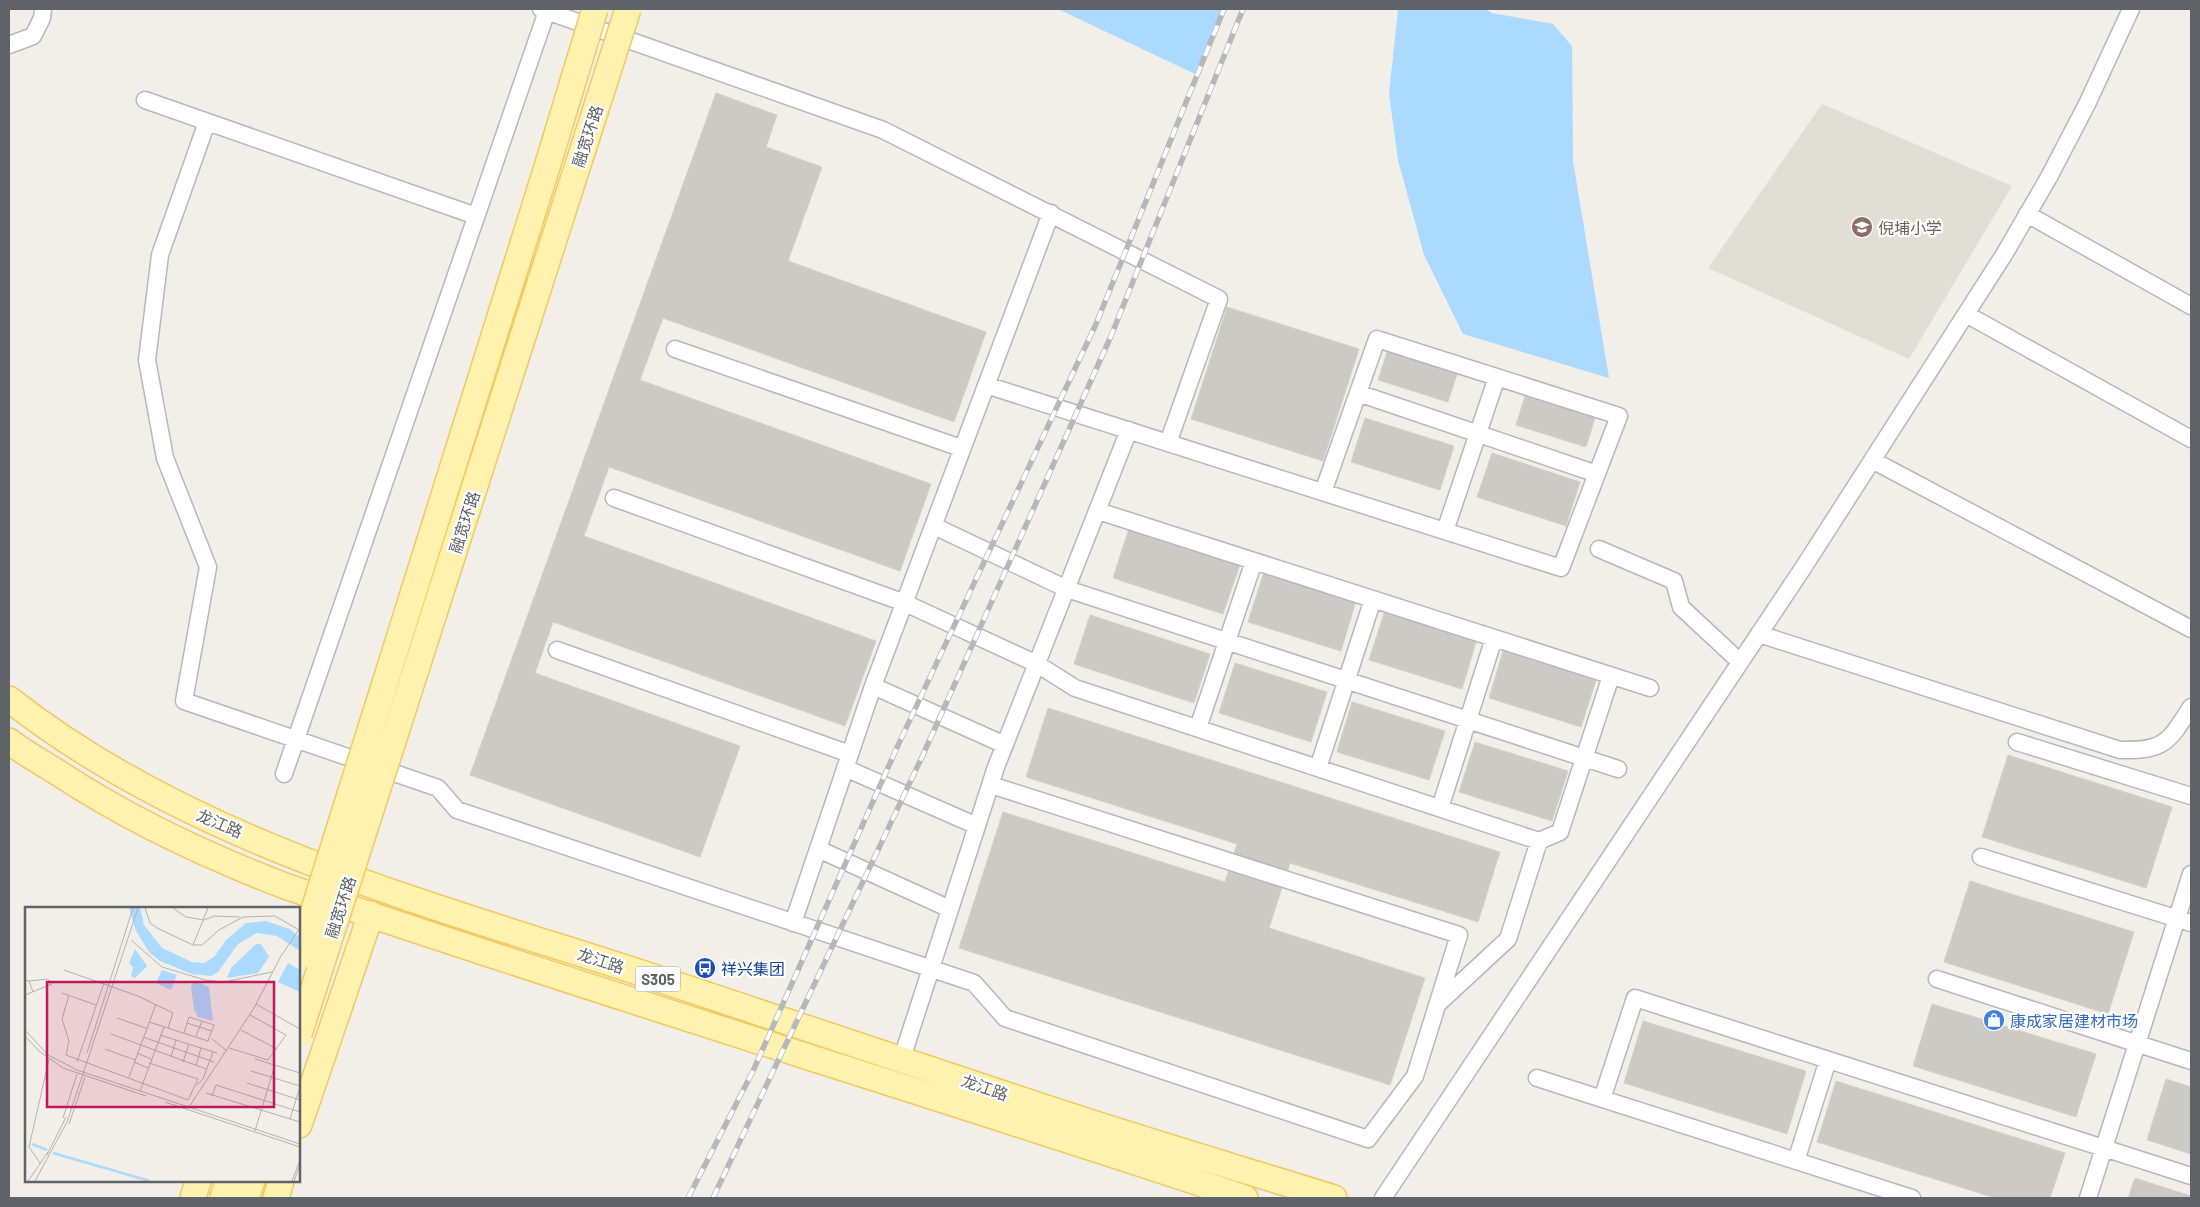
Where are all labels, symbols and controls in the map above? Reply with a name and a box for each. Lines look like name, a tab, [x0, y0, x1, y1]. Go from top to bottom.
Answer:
street label: 融宽环路	[568, 103, 606, 169]
school or university icon: 倪埔小学	[1850, 215, 1874, 239]
place label: 倪埔小学	[1878, 218, 1942, 237]
street label: 融宽环路	[445, 489, 483, 555]
street label: 龙江路	[194, 805, 246, 841]
street label: 融宽环路	[321, 874, 359, 940]
inset map	[25, 907, 300, 1182]
street label: 龙江路	[575, 944, 627, 976]
bus stop icon: 祥兴集团	[693, 956, 717, 980]
place label: 祥兴集团	[721, 959, 785, 978]
road number: S305	[636, 966, 680, 992]
shop icon: 康成家居建材市场	[1982, 1008, 2006, 1032]
place label: 康成家居建材市场	[2010, 1011, 2138, 1030]
street label: 龙江路	[959, 1070, 1011, 1104]

